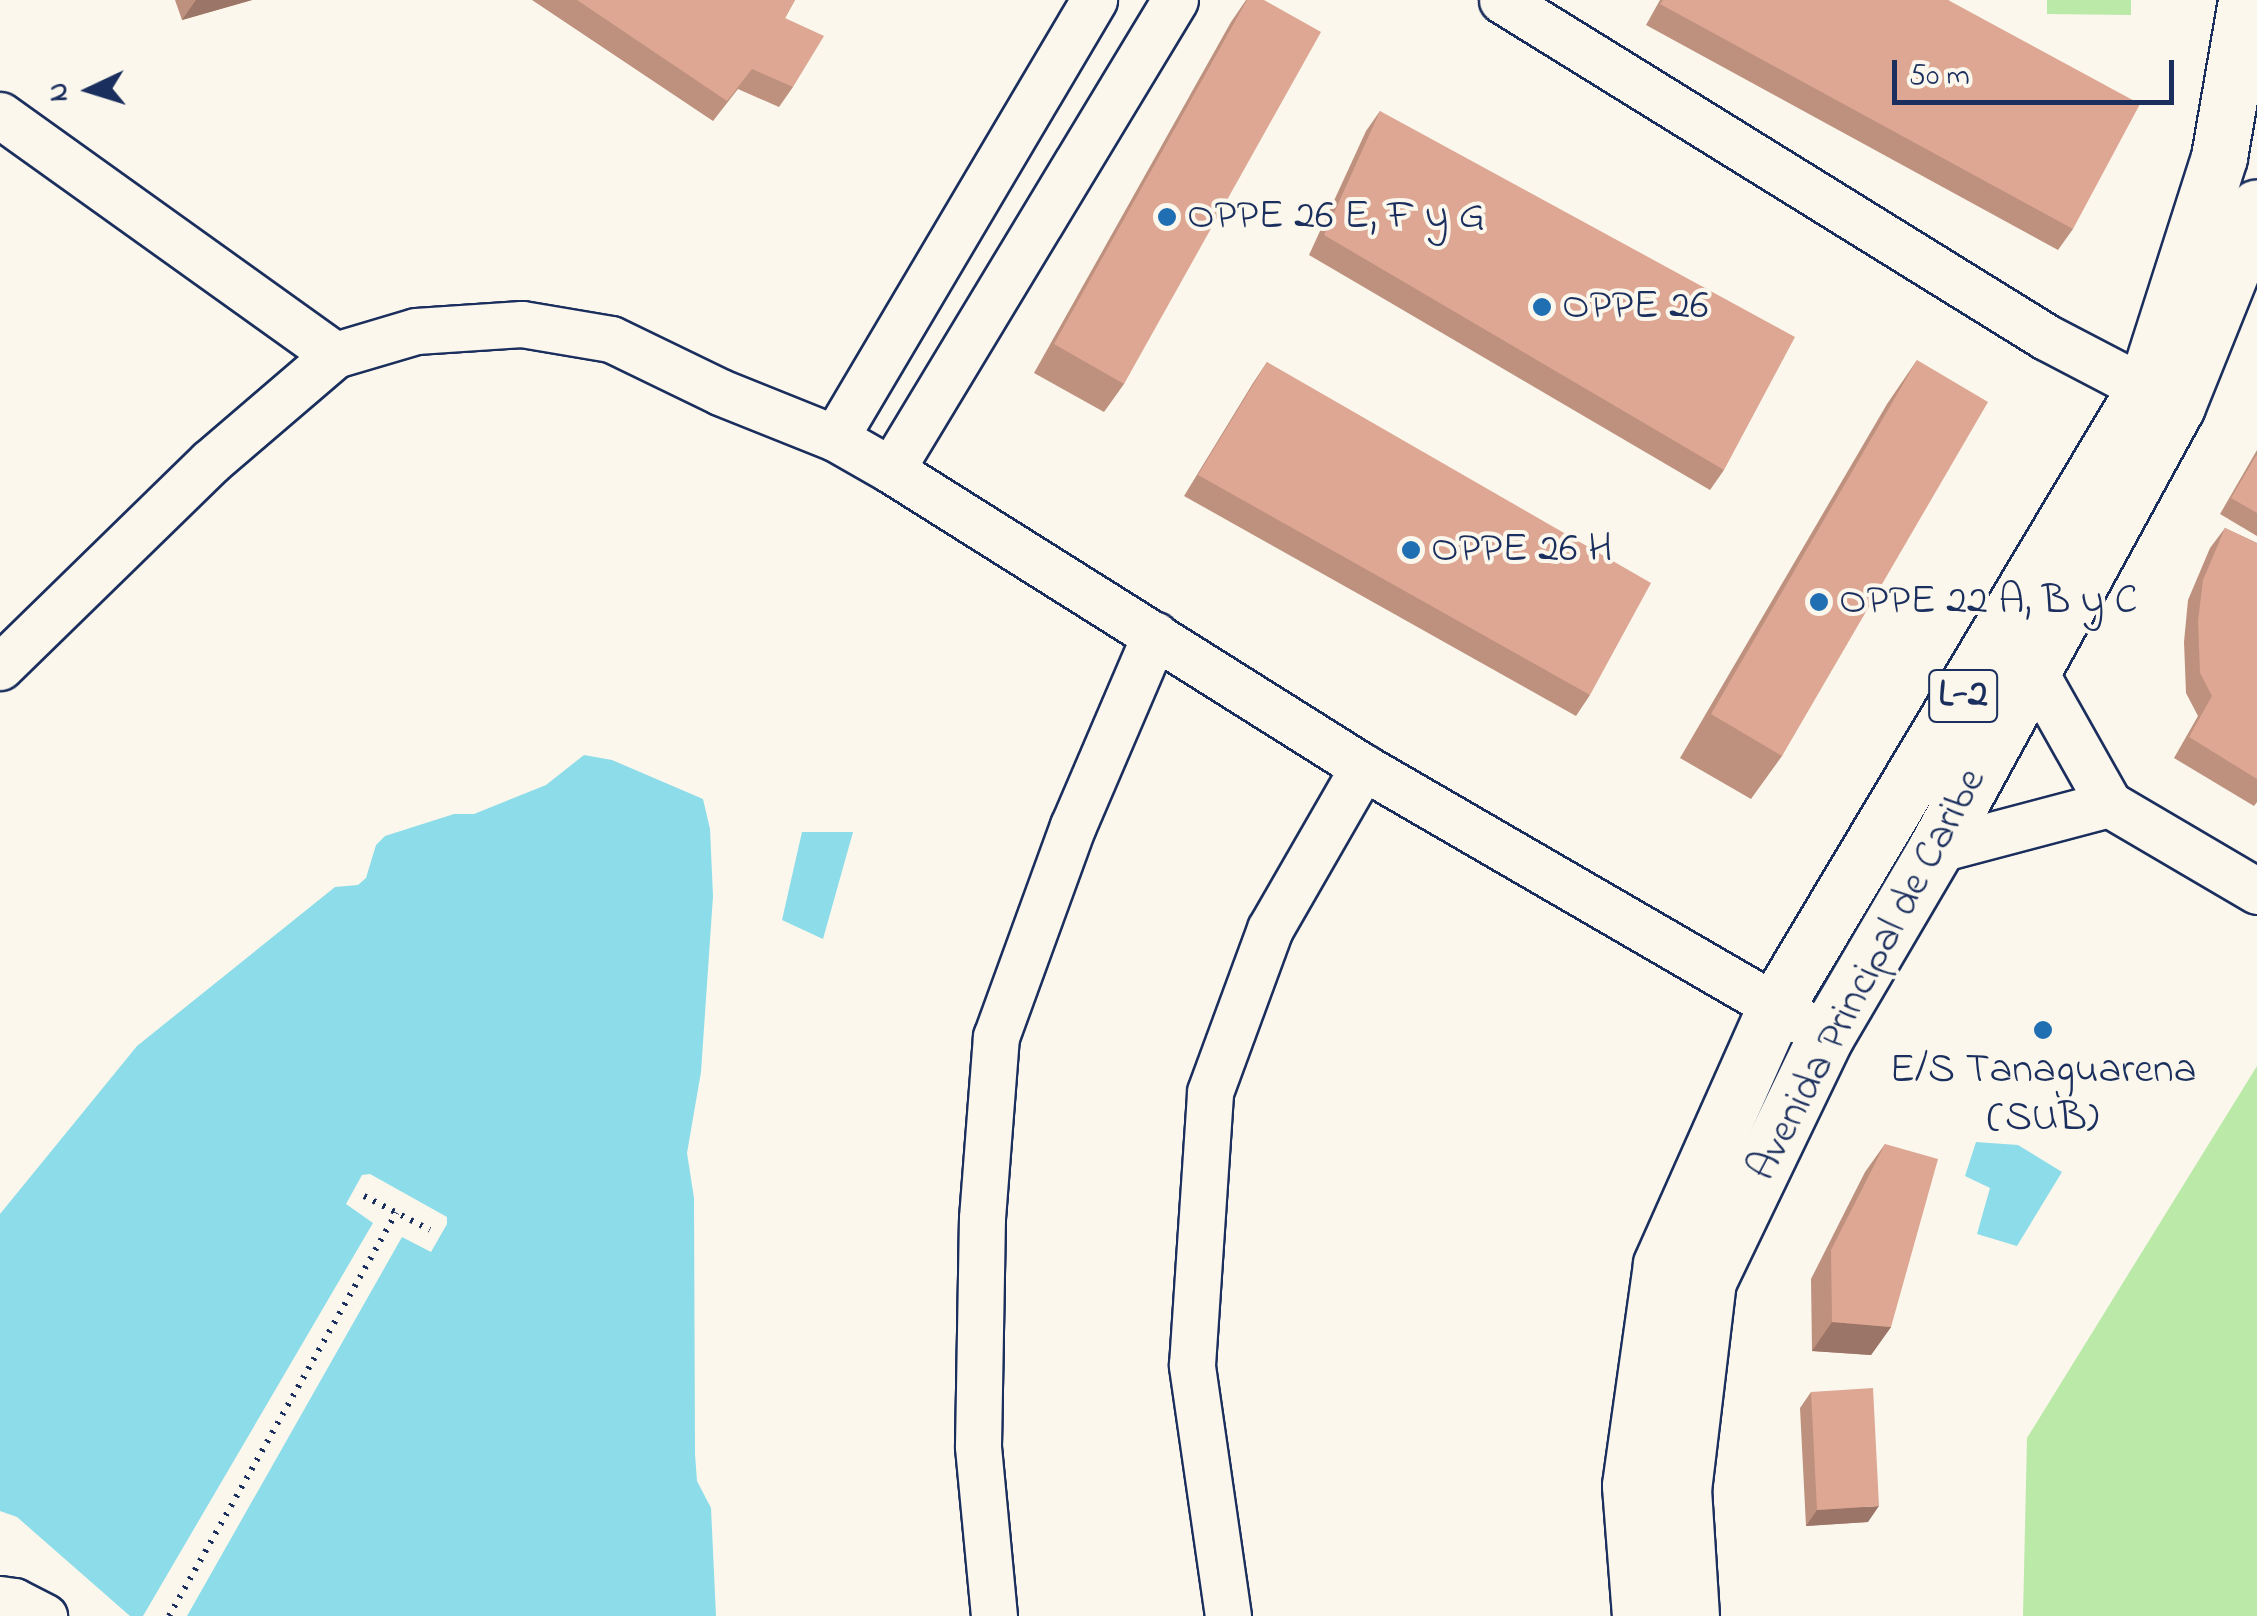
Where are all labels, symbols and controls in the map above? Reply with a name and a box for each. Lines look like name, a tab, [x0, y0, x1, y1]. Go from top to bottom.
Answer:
north arrow	[40, 40, 140, 140]
scale bar	[1897, 40, 2180, 102]
text: 50 m	[1909, 55, 1970, 99]
text: N	[38, 81, 81, 103]
place label: OPPE 26 E, F y G	[1187, 192, 1485, 242]
marker: OPPE 26 E, F y G	[1156, 206, 1178, 228]
place label: OPPE 26	[1562, 282, 1708, 332]
marker: OPPE 26	[1531, 296, 1553, 318]
place label: OPPE 26 H	[1431, 525, 1612, 575]
marker: OPPE 26 H	[1400, 539, 1422, 561]
place label: OPPE 22 A, B y C	[1839, 577, 2138, 627]
marker: OPPE 22 A, B y C	[1808, 591, 1830, 613]
road number: L-2	[1928, 661, 1998, 731]
street label: Avenida Principal de Caribe	[1738, 760, 1998, 1190]
marker: E/S Tanaguarena (SUB)	[2032, 1019, 2054, 1041]
place label: E/S Tanaguarena (SUB)	[1890, 1046, 2196, 1144]

